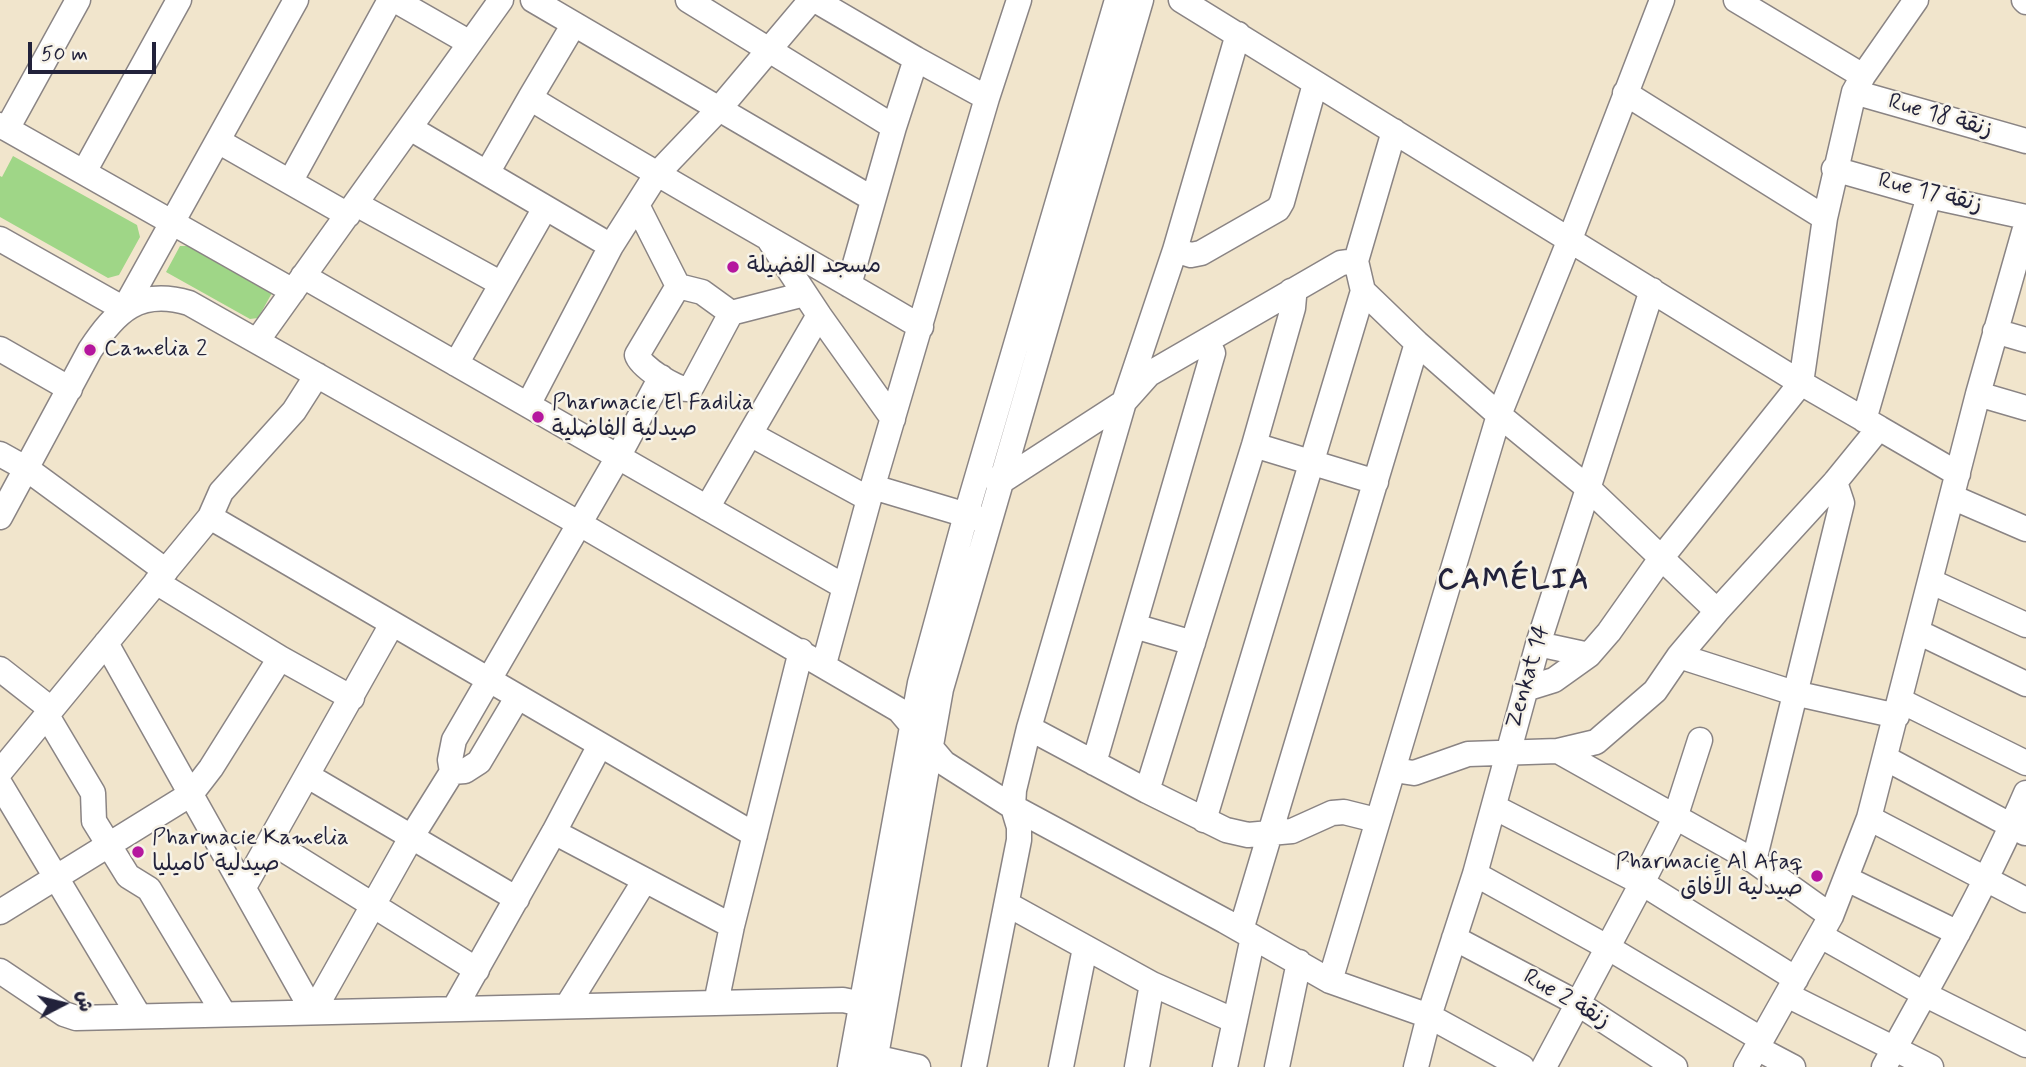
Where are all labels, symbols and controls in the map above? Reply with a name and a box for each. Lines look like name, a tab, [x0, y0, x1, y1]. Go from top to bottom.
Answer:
scale bar	[32, 28, 159, 72]
text: 50 m	[41, 40, 88, 68]
street label: Rue 18 زنقة	[1885, 89, 1995, 145]
street label: Rue 17 زنقة	[1875, 168, 1985, 220]
place label: مسجد الفضيلة	[747, 253, 881, 281]
marker: مسجد الفضيلة	[725, 259, 741, 275]
place label: Camelia 2	[104, 336, 207, 364]
marker: Camelia 2	[82, 342, 98, 358]
place label: Pharmacie El Fadilia صيدلية الفاضلية	[552, 390, 754, 444]
marker: Pharmacie El Fadilia صيدلية الفاضلية	[530, 409, 546, 425]
district label: CAMÉLIA	[1438, 564, 1590, 600]
street label: Zenkat 14	[1501, 622, 1557, 732]
place label: Pharmacie Kamelia صيدلية كاميليا	[152, 825, 349, 879]
marker: Pharmacie Kamelia صيدلية كاميليا	[130, 844, 146, 860]
place label: Pharmacie Al Afaq صيدلية الاًفاق	[1615, 849, 1803, 903]
marker: Pharmacie Al Afaq صيدلية الاًفاق	[1809, 868, 1825, 884]
street label: Rue 2 زنقة	[1518, 964, 1614, 1036]
north arrow	[28, 969, 98, 1039]
text: ش	[71, 989, 98, 1013]

